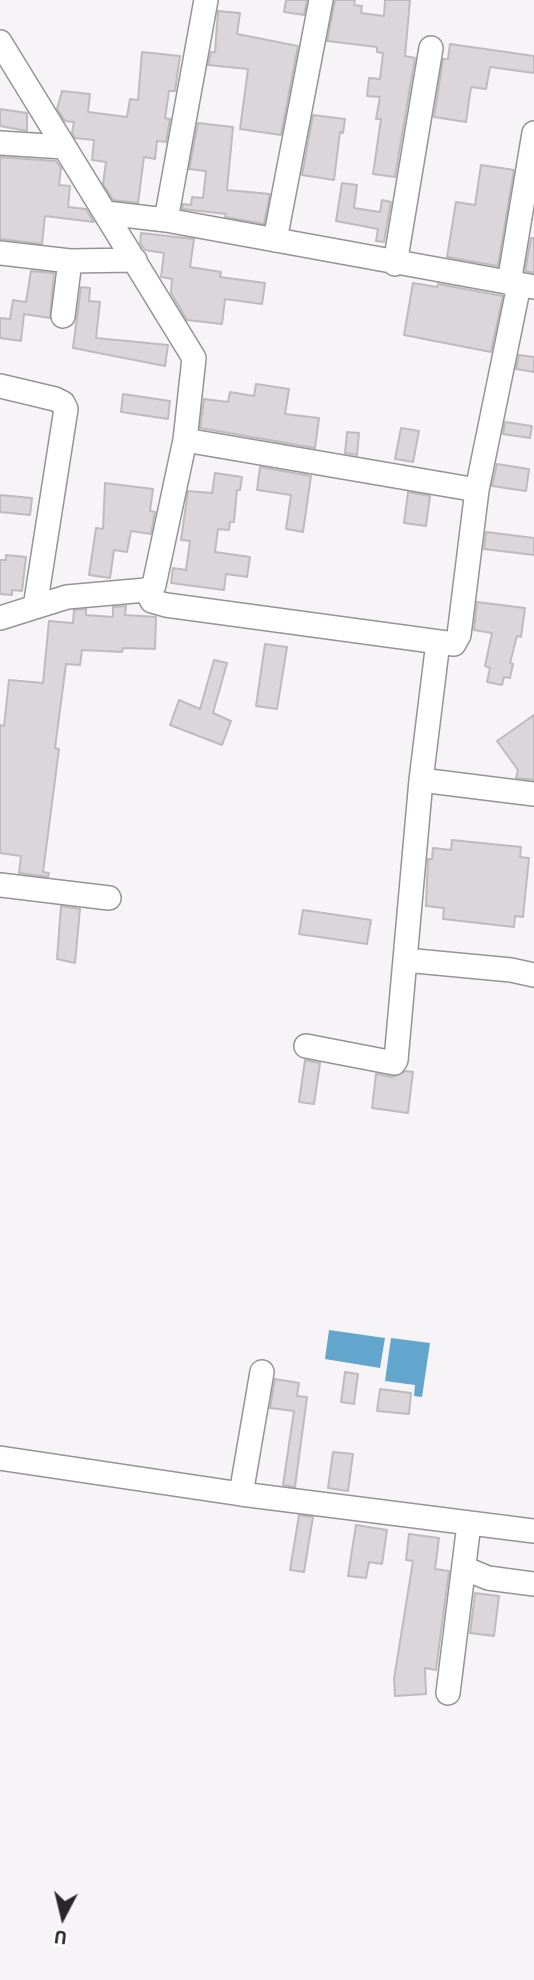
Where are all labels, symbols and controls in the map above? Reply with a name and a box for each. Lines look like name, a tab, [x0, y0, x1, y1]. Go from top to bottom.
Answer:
north arrow	[28, 1882, 98, 1952]
text: U	[52, 1923, 68, 1953]

